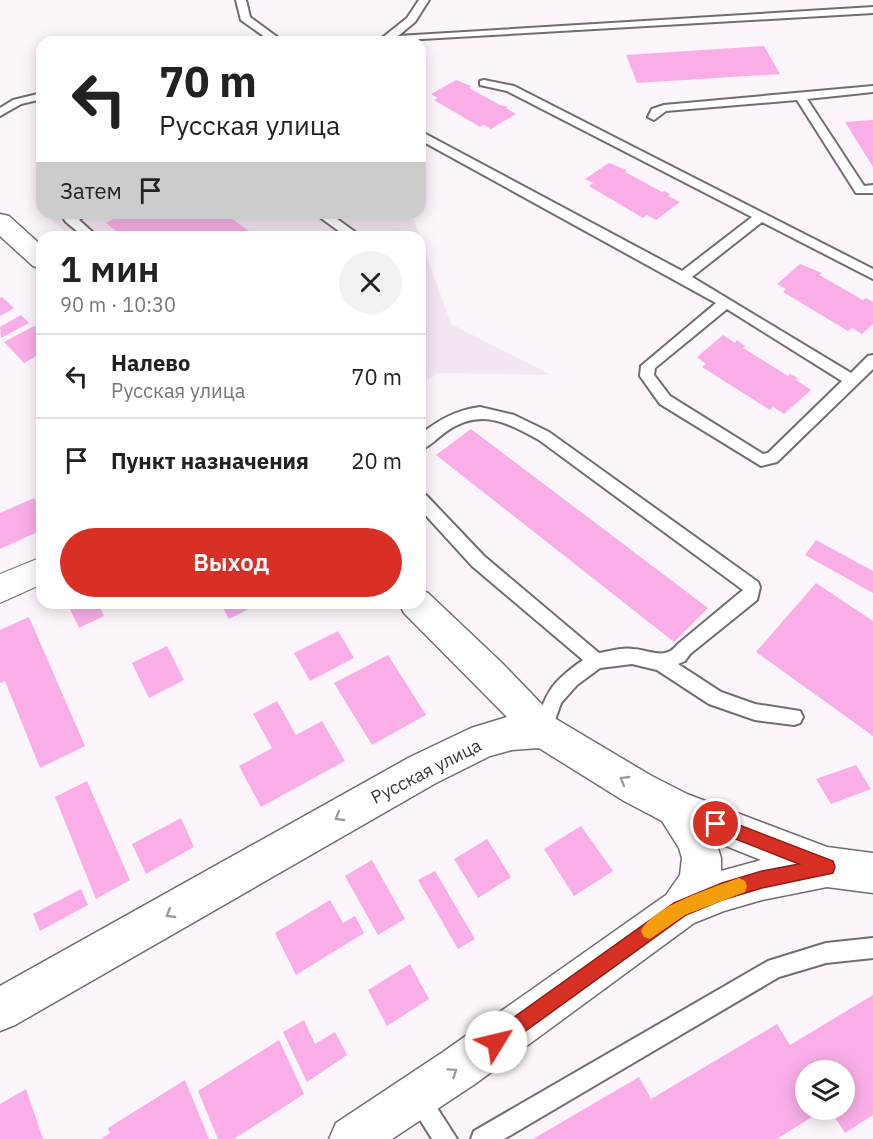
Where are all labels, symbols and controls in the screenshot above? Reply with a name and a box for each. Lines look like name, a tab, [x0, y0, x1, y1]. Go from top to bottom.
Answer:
text: 70 m	[159, 54, 257, 109]
icon: left	[60, 60, 138, 138]
text: Русская улица	[159, 107, 340, 142]
icon: arrive	[134, 174, 167, 207]
text: Затем	[60, 176, 122, 205]
text: 1 мин	[60, 245, 159, 292]
button: close	[339, 251, 402, 314]
text: 90 m · 10:30	[60, 291, 176, 318]
text: Налево	[111, 348, 190, 377]
icon: left	[60, 360, 93, 393]
text: 70 m	[351, 362, 402, 391]
text: Русская улица	[111, 377, 245, 404]
icon: arrive	[60, 444, 93, 477]
text: Пункт назначения	[111, 446, 309, 475]
text: 20 m	[351, 446, 402, 475]
button: Выход	[60, 528, 402, 597]
street label: Русская улица	[367, 733, 485, 809]
one-way arrow	[620, 776, 630, 788]
pin	[690, 798, 741, 849]
icon: arrive	[699, 807, 732, 840]
one-way arrow	[335, 810, 346, 821]
one-way arrow	[166, 906, 176, 918]
position arrow	[464, 1010, 528, 1074]
map controls	[795, 1060, 855, 1120]
button: layers	[795, 1060, 855, 1120]
one-way arrow	[447, 1068, 458, 1079]

